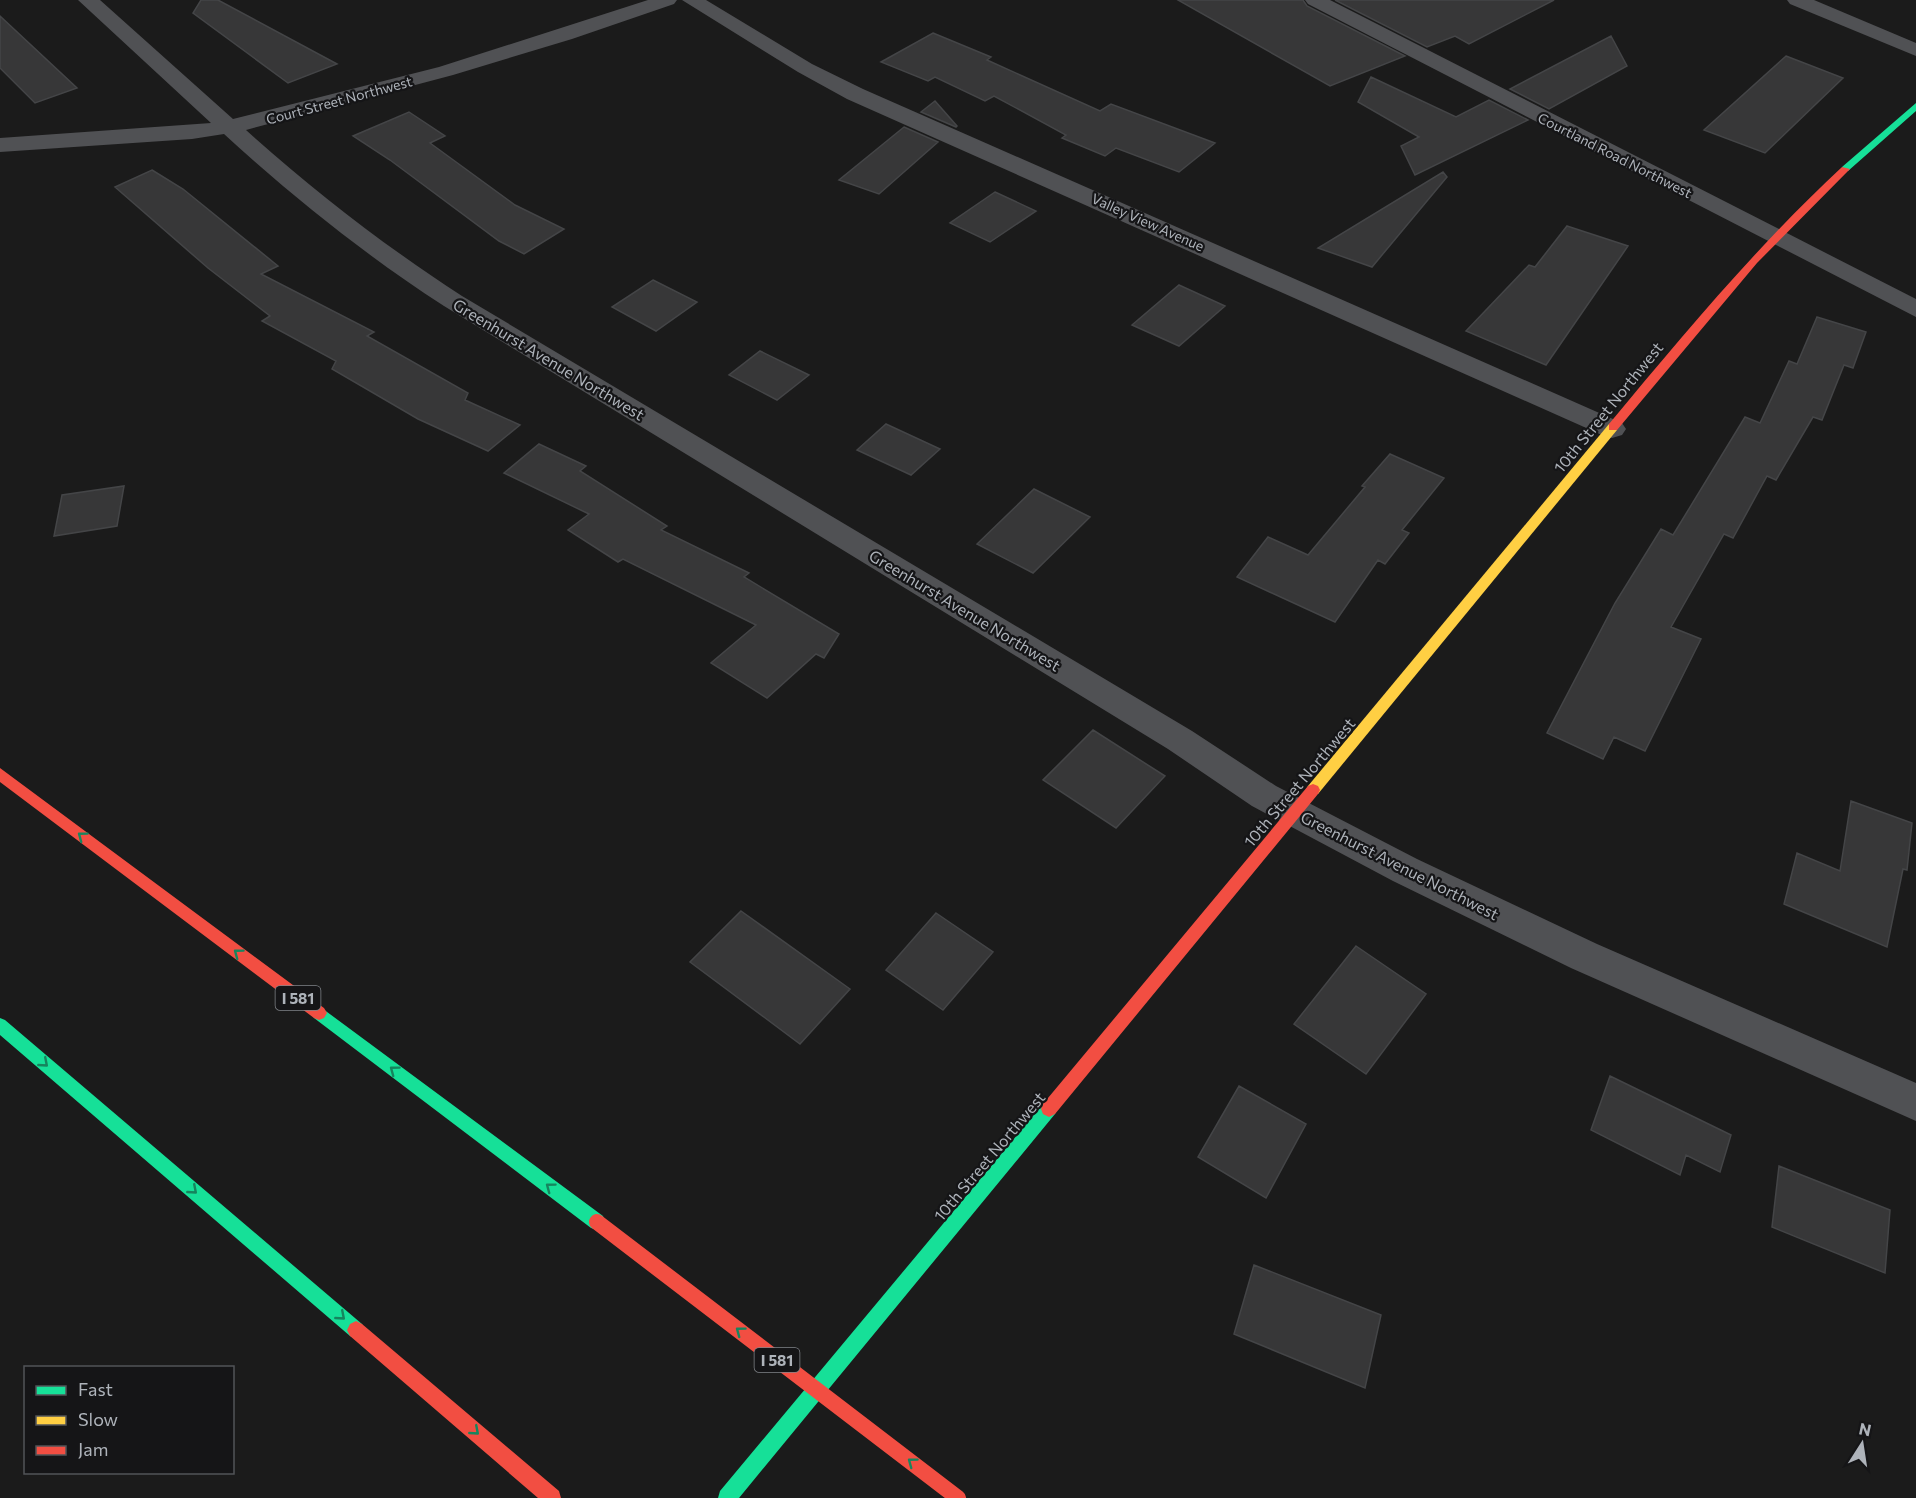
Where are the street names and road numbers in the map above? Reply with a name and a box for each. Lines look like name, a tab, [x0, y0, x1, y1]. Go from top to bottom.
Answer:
street label: Court Street Northwest	[264, 72, 414, 128]
street label: Courtland Road Northwest	[1535, 109, 1695, 201]
street label: Valley View Avenue	[1089, 190, 1207, 254]
street label: Greenhurst Avenue Northwest	[450, 294, 648, 424]
street label: 10th Street Northwest	[1549, 337, 1667, 476]
street label: Greenhurst Avenue Northwest	[866, 545, 1064, 675]
street label: 10th Street Northwest	[1239, 713, 1359, 850]
street label: Greenhurst Avenue Northwest	[1298, 807, 1503, 924]
road number: I 581	[276, 986, 320, 1010]
street label: 10th Street Northwest	[929, 1087, 1049, 1224]
road number: I 581	[754, 1348, 800, 1372]

